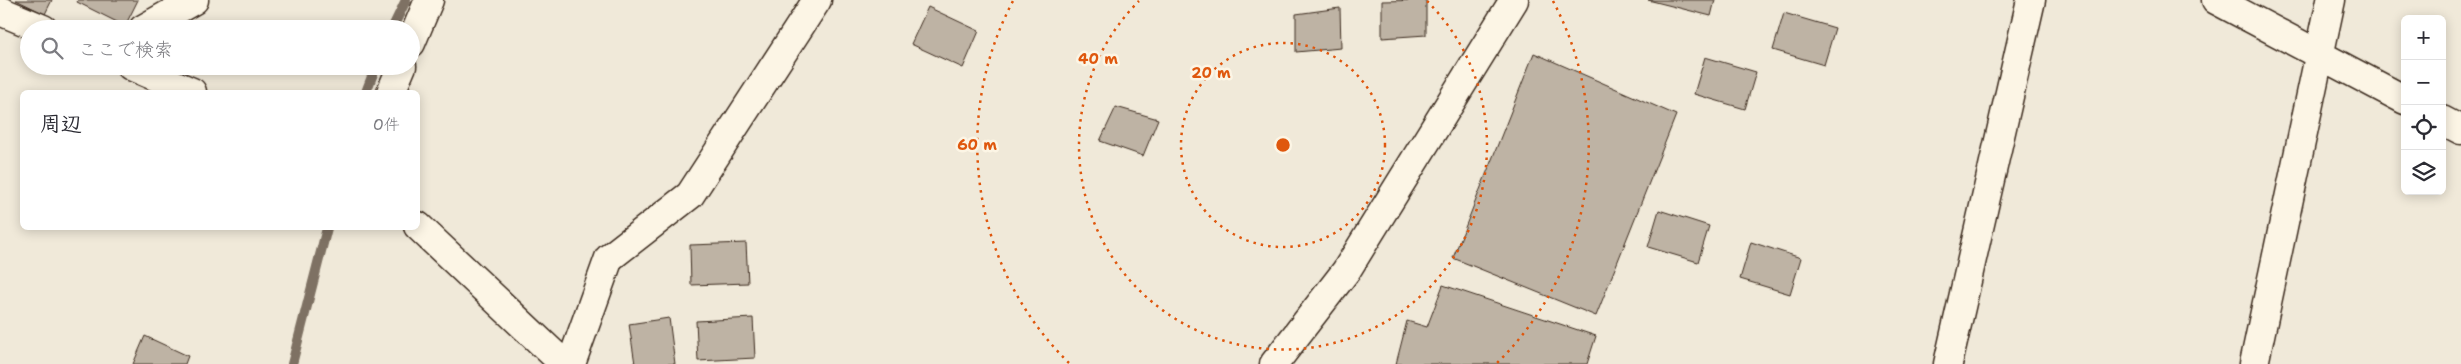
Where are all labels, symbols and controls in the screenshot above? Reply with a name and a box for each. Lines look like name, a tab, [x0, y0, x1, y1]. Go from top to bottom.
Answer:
map controls	[2401, 15, 2446, 195]
button: +	[2401, 15, 2446, 60]
search box	[20, 20, 420, 75]
icon: search	[38, 34, 66, 62]
text: ここで検索	[78, 37, 173, 62]
text: 40 m	[1078, 49, 1118, 69]
button: −	[2401, 60, 2446, 105]
text: 20 m	[1191, 63, 1231, 83]
button: locate	[2401, 105, 2446, 150]
text: 周辺	[40, 110, 82, 138]
text: 0件	[373, 114, 400, 135]
text: 60 m	[957, 135, 997, 155]
centre of rings	[1274, 136, 1292, 154]
button: layers	[2401, 150, 2446, 195]

